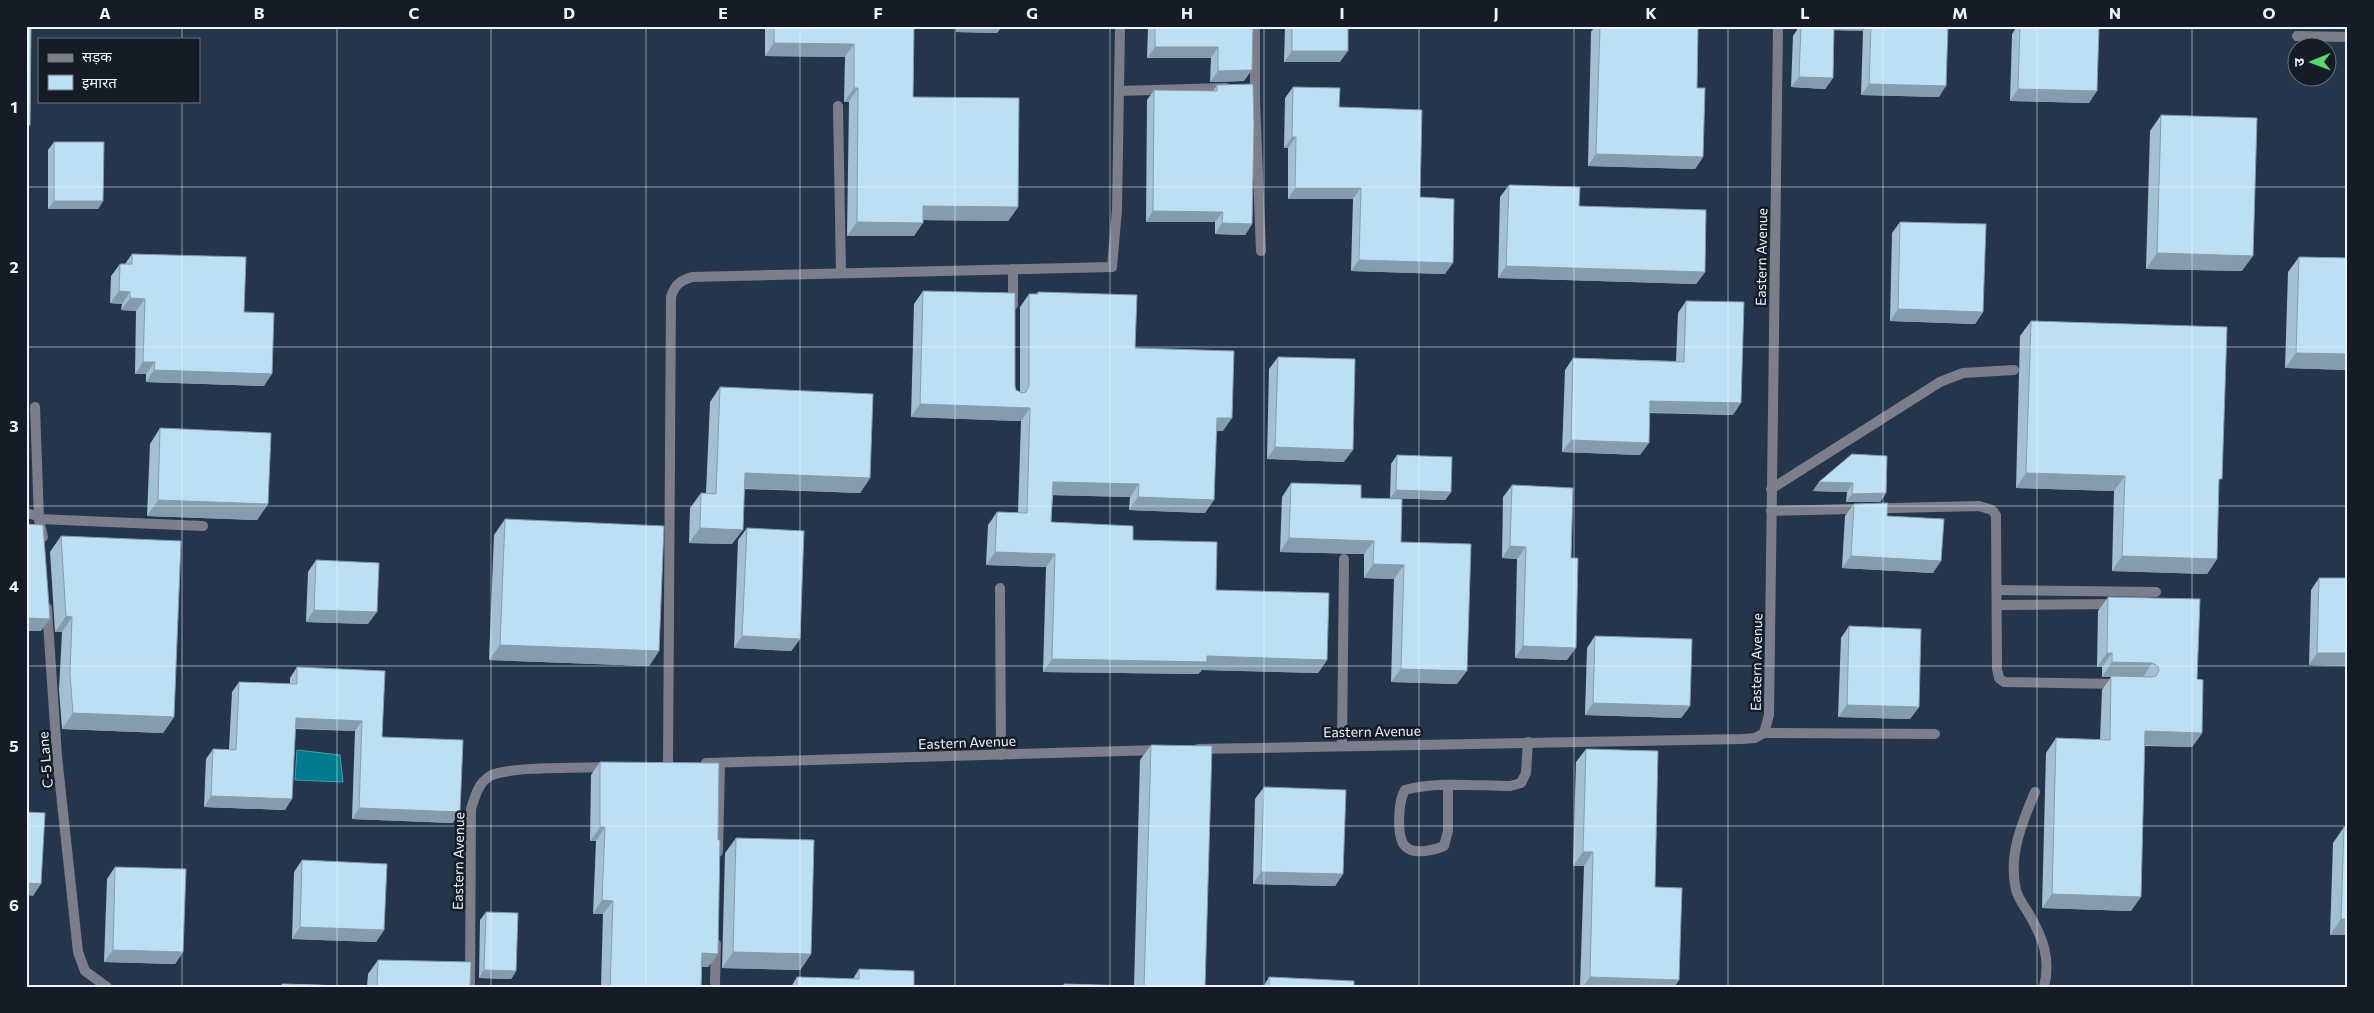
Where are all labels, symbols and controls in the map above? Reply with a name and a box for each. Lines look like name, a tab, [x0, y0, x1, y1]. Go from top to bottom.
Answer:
text: A	[99, 3, 111, 22]
text: B	[254, 3, 265, 22]
text: C	[409, 3, 420, 22]
text: D	[563, 3, 575, 22]
text: E	[718, 3, 728, 22]
text: F	[873, 3, 883, 22]
text: G	[1026, 3, 1038, 22]
text: H	[1181, 3, 1193, 22]
text: I	[1339, 3, 1345, 22]
text: J	[1493, 3, 1499, 22]
text: K	[1645, 3, 1657, 22]
text: L	[1800, 3, 1810, 22]
text: M	[1952, 3, 1968, 22]
text: N	[2109, 3, 2121, 22]
text: O	[2262, 3, 2276, 22]
legend	[38, 38, 200, 102]
north arrow	[2286, 38, 2336, 88]
text: सड़क	[82, 47, 112, 65]
text: उ	[2290, 57, 2307, 66]
text: इमारत	[82, 73, 117, 91]
text: 1	[10, 97, 18, 116]
street label: Eastern Avenue	[1752, 208, 1770, 306]
text: 2	[9, 257, 19, 276]
text: 3	[9, 416, 19, 435]
text: 4	[9, 576, 19, 595]
street label: Eastern Avenue	[1747, 613, 1765, 711]
street label: Eastern Avenue	[1323, 722, 1421, 740]
street label: C-5 Lane	[34, 731, 56, 789]
street label: Eastern Avenue	[918, 732, 1016, 752]
text: 5	[9, 736, 19, 755]
street label: Eastern Avenue	[449, 812, 467, 910]
text: 6	[9, 895, 19, 914]

